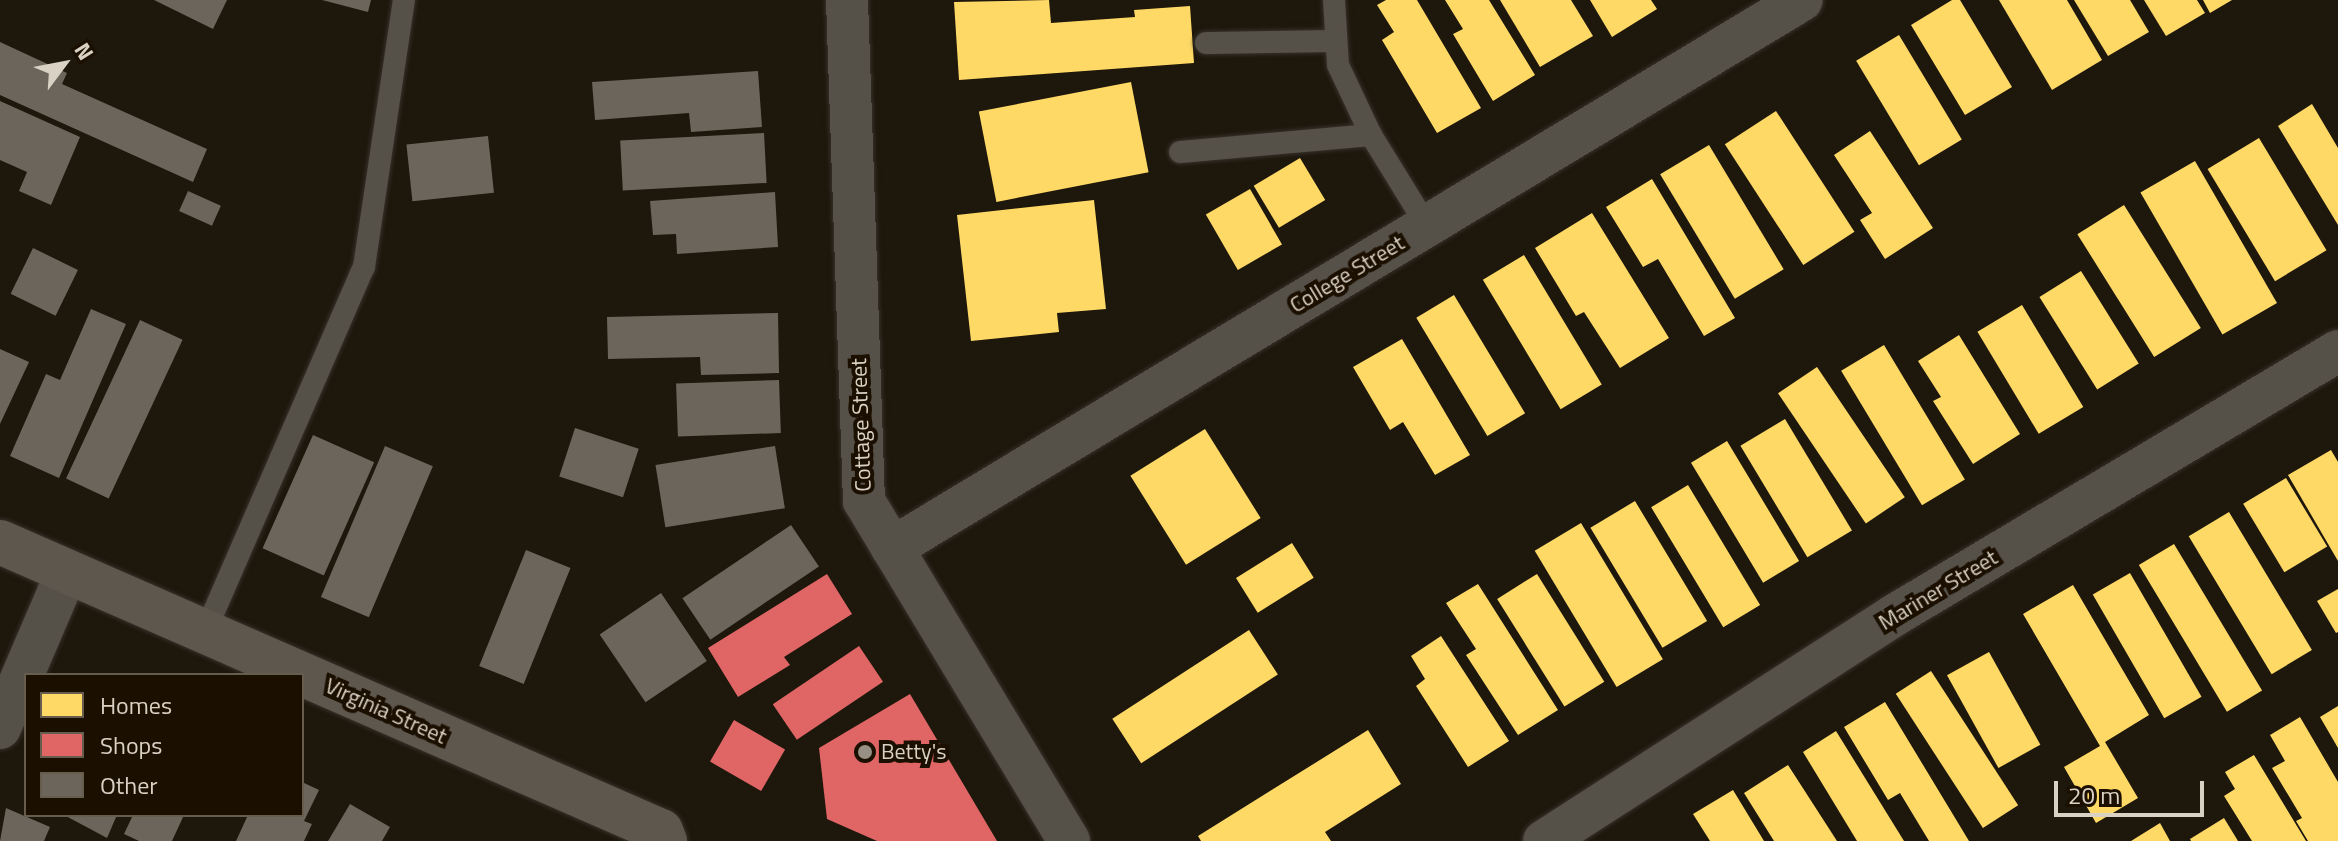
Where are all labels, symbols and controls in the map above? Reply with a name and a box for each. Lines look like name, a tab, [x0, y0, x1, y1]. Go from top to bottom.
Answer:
north arrow	[24, 24, 104, 104]
text: N	[66, 36, 103, 67]
street label: College Street	[1285, 230, 1409, 318]
street label: Cottage Street	[845, 358, 877, 492]
street label: Mariner Street	[1874, 544, 2002, 636]
street label: Virginia Street	[321, 672, 451, 750]
legend	[24, 673, 304, 817]
text: Homes	[100, 687, 172, 723]
text: Shops	[100, 727, 162, 763]
place label: Betty's	[881, 739, 946, 765]
marker: Betty's	[856, 743, 874, 761]
scale bar	[2058, 765, 2208, 815]
text: Other	[100, 767, 158, 803]
text: 20 m	[2068, 777, 2120, 813]

